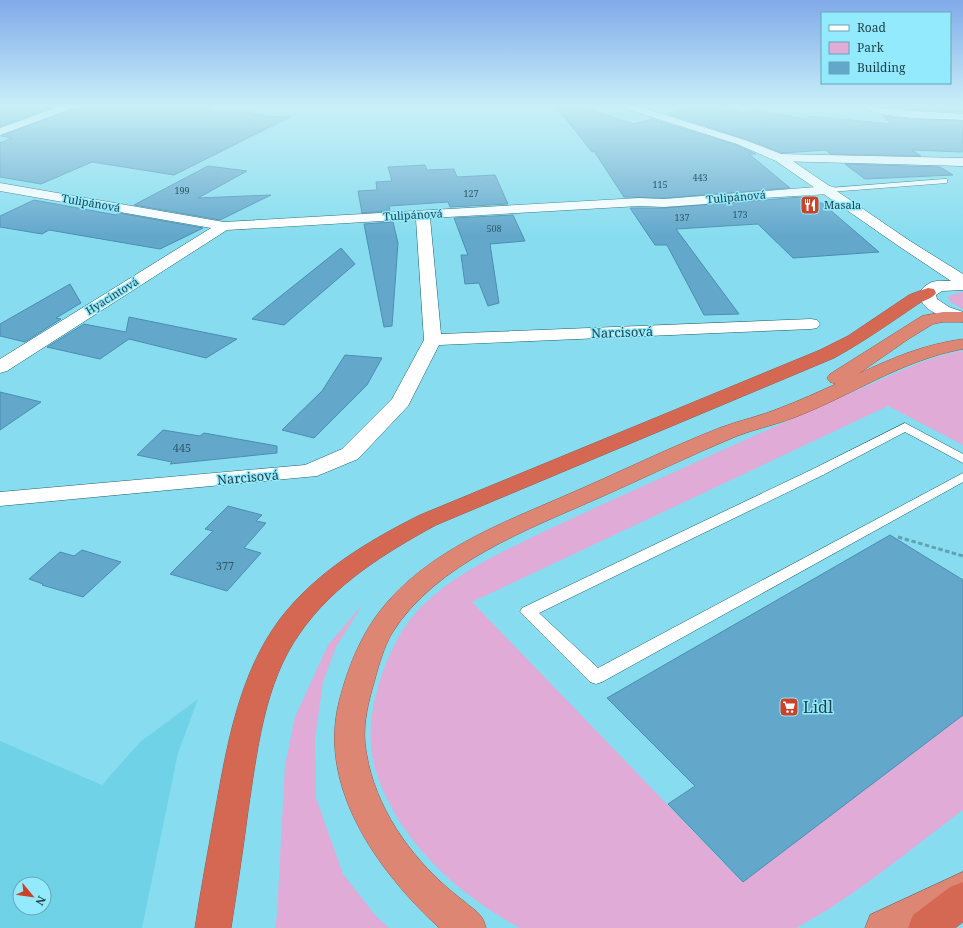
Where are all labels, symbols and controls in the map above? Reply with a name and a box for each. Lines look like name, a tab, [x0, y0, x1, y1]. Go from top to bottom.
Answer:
legend	[821, 12, 951, 84]
text: Road	[857, 19, 887, 36]
text: Park	[857, 39, 885, 56]
text: Building	[857, 59, 906, 76]
house number: 443	[692, 171, 708, 184]
house number: 115	[652, 178, 668, 191]
house number: 199	[174, 184, 190, 197]
street label: Tulipánová	[706, 186, 766, 207]
house number: 127	[463, 187, 479, 200]
street label: Tulipánová	[60, 190, 122, 215]
restaurant icon: Masala	[799, 194, 821, 216]
place label: Masala	[824, 197, 861, 212]
street label: Tulipánová	[383, 205, 443, 224]
house number: 173	[732, 208, 748, 221]
house number: 137	[674, 211, 690, 224]
house number: 508	[486, 222, 502, 235]
street label: Hyacintová	[82, 273, 141, 318]
street label: Narcisová	[591, 322, 653, 342]
house number: 445	[173, 440, 191, 455]
street label: Narcisová	[216, 465, 280, 489]
house number: 377	[216, 558, 234, 573]
supermarket icon: Lidl	[778, 696, 800, 718]
place label: Lidl	[803, 696, 833, 718]
north arrow	[12, 876, 52, 916]
text: N	[32, 894, 50, 909]

